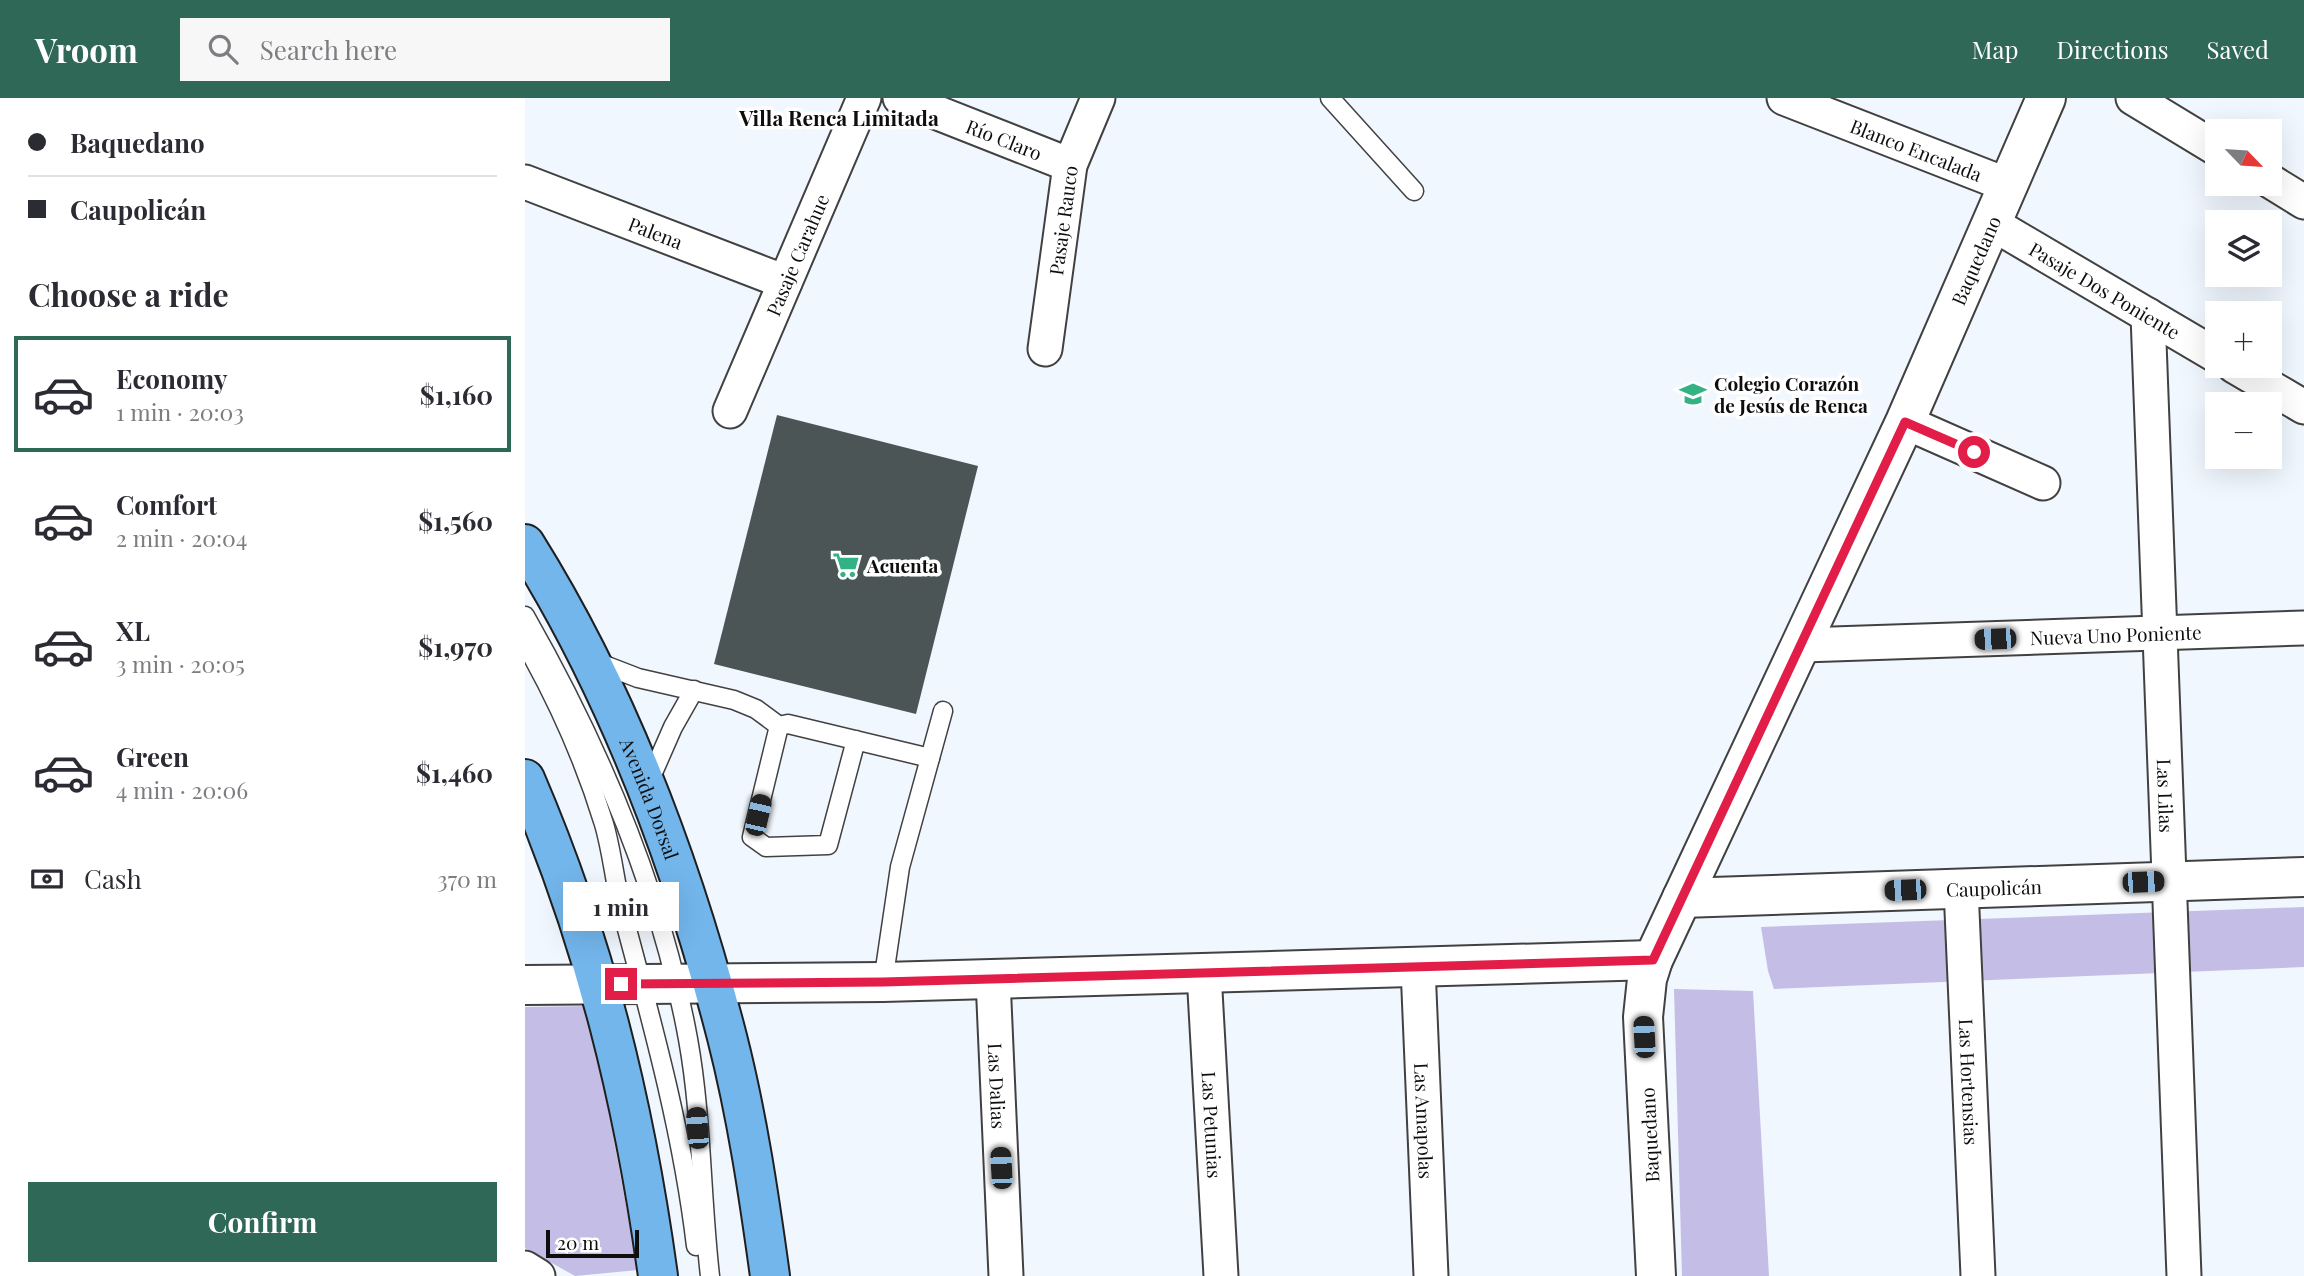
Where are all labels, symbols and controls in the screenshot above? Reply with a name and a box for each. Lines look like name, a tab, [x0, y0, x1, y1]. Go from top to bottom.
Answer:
search box	[180, 18, 670, 81]
text: Vroom	[35, 27, 138, 71]
icon: search	[204, 30, 242, 68]
text: Search here	[260, 32, 397, 67]
text: Map	[1972, 33, 2018, 65]
text: Directions	[2056, 33, 2169, 65]
text: Saved	[2207, 33, 2269, 65]
district label: Villa Renca Limitada	[738, 103, 939, 131]
street label: Río Claro	[962, 112, 1046, 166]
street label: Blanco Encalada	[1847, 112, 1986, 187]
north arrow	[2205, 119, 2282, 196]
map controls	[2205, 119, 2282, 469]
text: Baquedano	[70, 125, 205, 160]
street label: Pasaje Rauco	[1042, 164, 1083, 277]
street label: Pasaje Carahue	[759, 190, 834, 320]
text: Caupolicán	[70, 192, 206, 227]
street label: Palena	[625, 210, 687, 255]
button: layers	[2205, 210, 2282, 287]
street label: Baquedano	[1945, 211, 2006, 309]
street label: Pasaje Dos Poniente	[2025, 235, 2185, 345]
text: Choose a ride	[28, 272, 229, 315]
button: +	[2205, 301, 2282, 378]
text: Economy	[116, 361, 227, 396]
icon: car	[32, 363, 95, 426]
place label: Colegio Corazón de Jesús de Renca	[1714, 370, 1868, 418]
text: $1,160	[420, 377, 493, 412]
school or university icon: Colegio Corazón de Jesús de Renca	[1678, 379, 1708, 409]
button: −	[2205, 392, 2282, 469]
text: 1 min · 20:03	[116, 396, 244, 427]
route start	[1958, 436, 1990, 468]
text: Comfort	[116, 487, 217, 522]
icon: car	[32, 489, 95, 552]
text: $1,560	[418, 503, 493, 538]
text: 2 min · 20:04	[116, 522, 247, 553]
supermarket icon: Acuenta	[831, 550, 861, 580]
place label: Acuenta	[866, 552, 938, 578]
text: XL	[116, 613, 150, 648]
icon: car	[32, 615, 95, 678]
street label: Nueva Uno Poniente	[2030, 618, 2202, 650]
car	[1974, 628, 2017, 650]
text: $1,970	[418, 629, 493, 664]
text: 3 min · 20:05	[116, 648, 245, 679]
street label: Avenida Dorsal	[614, 733, 686, 863]
text: Green	[116, 739, 189, 774]
icon: car	[32, 741, 95, 804]
text: $1,460	[416, 755, 493, 790]
street label: Las Lilas	[2152, 758, 2180, 833]
text: 4 min · 20:06	[116, 774, 248, 805]
car	[744, 792, 773, 838]
icon: cash	[28, 860, 66, 898]
text: Cash	[84, 861, 142, 896]
text: 370 m	[437, 863, 497, 894]
car	[2122, 871, 2165, 893]
street label: Caupolicán	[1945, 873, 2043, 902]
car	[1884, 879, 1927, 901]
callout: 1 min	[563, 882, 679, 932]
text: 1 min	[593, 891, 649, 922]
route end	[605, 968, 637, 1000]
car	[1633, 1015, 1656, 1059]
street label: Las Hortensias	[1954, 1018, 1985, 1146]
street label: Las Dalias	[983, 1042, 1013, 1129]
street label: Las Amapolas	[1409, 1062, 1440, 1179]
street label: Las Petunias	[1197, 1071, 1228, 1179]
street label: Baquedano	[1634, 1087, 1664, 1183]
car	[686, 1106, 709, 1150]
car	[990, 1146, 1013, 1190]
button: Confirm	[28, 1182, 497, 1262]
scale bar	[546, 1227, 639, 1259]
text: 20 m	[557, 1229, 599, 1255]

